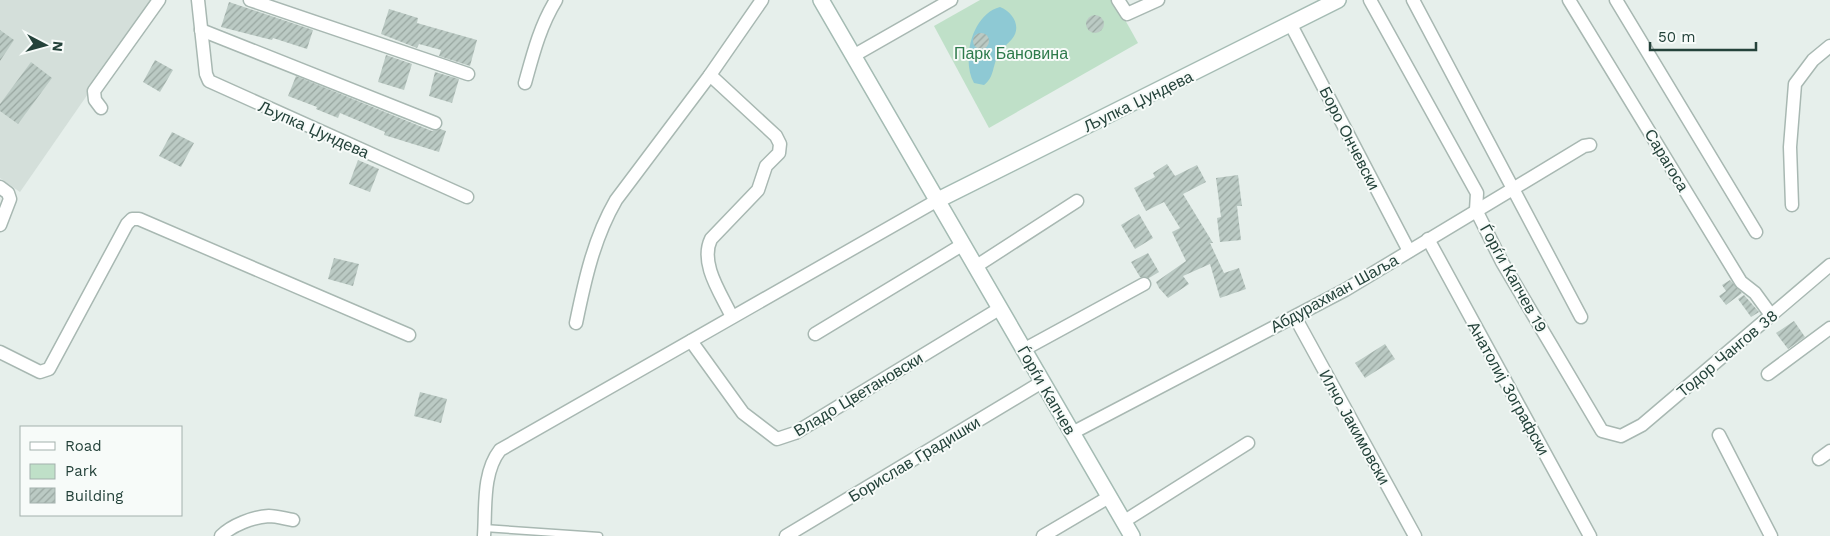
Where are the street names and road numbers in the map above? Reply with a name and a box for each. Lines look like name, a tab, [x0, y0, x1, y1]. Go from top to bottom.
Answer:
street label: Љупка Џундева	[1081, 67, 1196, 136]
street label: Боро Ончевски	[1315, 83, 1384, 193]
street label: Љупка Џундева	[256, 97, 372, 162]
street label: Сарагоса	[1640, 125, 1693, 195]
street label: Ѓорѓи Капчев 19	[1476, 221, 1551, 336]
street label: Абдурахман Шаља	[1267, 250, 1402, 336]
street label: Тодор Чангов 38	[1673, 306, 1782, 401]
street label: Анатолиј Зографски	[1464, 318, 1553, 459]
street label: Ѓорѓи Капчев	[1014, 342, 1080, 438]
street label: Владо Цветановски	[790, 348, 926, 440]
street label: Илчо Јакимовски	[1315, 367, 1394, 488]
street label: Борислав Градишки	[845, 413, 983, 506]

